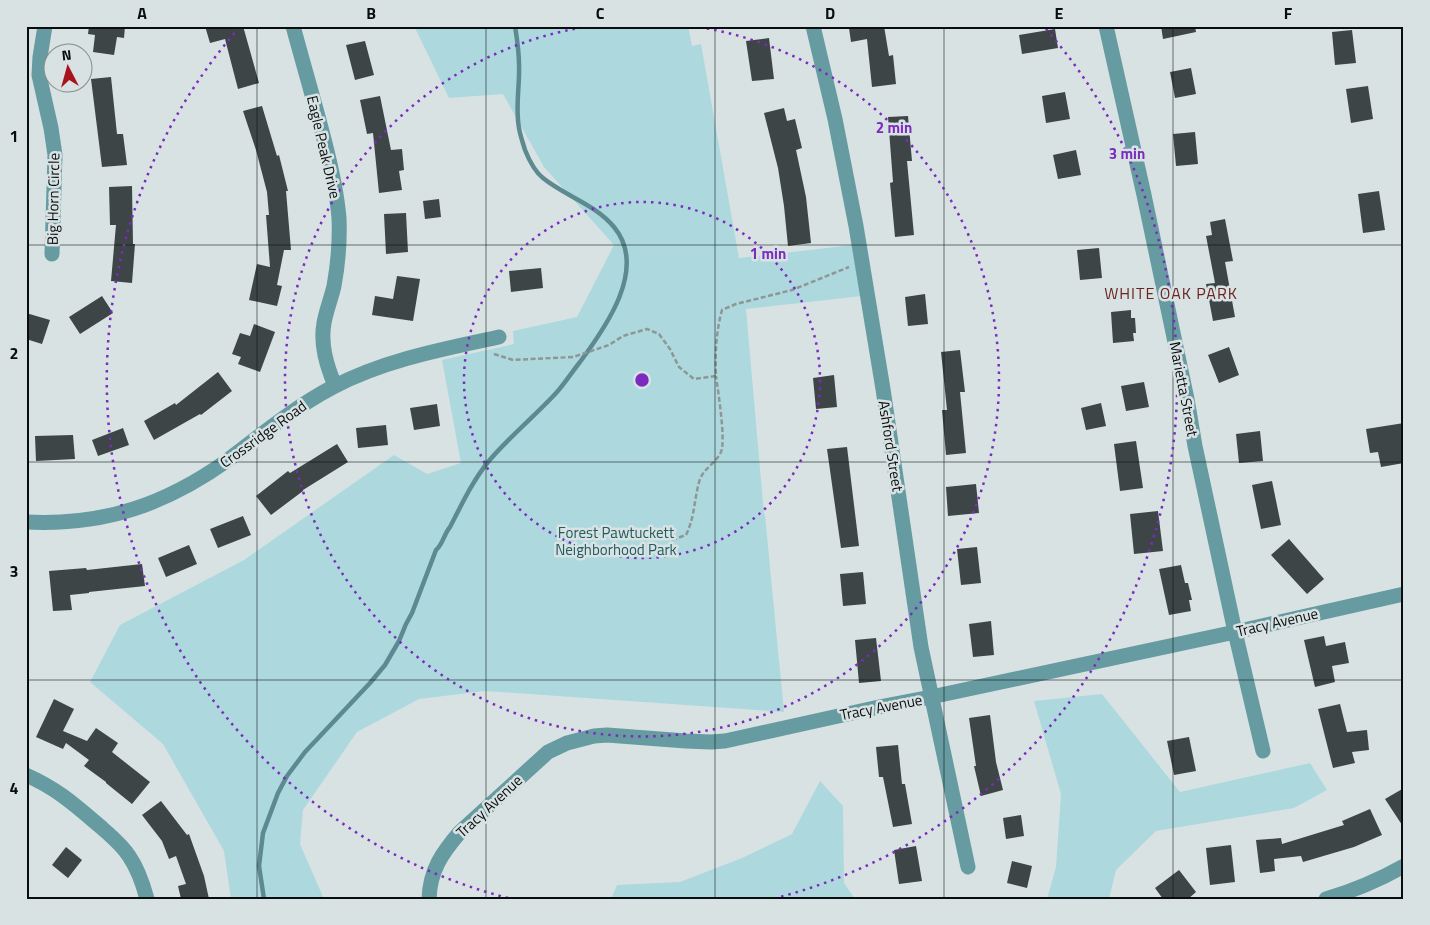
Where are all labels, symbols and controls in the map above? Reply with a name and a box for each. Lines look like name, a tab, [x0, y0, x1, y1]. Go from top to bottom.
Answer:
text: A	[137, 1, 147, 25]
text: B	[366, 1, 376, 25]
text: C	[596, 1, 605, 25]
text: D	[825, 1, 835, 25]
text: E	[1055, 1, 1064, 25]
text: F	[1284, 1, 1293, 25]
north arrow	[42, 42, 92, 92]
text: N	[61, 44, 73, 66]
street label: Eagle Peak Drive	[301, 93, 347, 201]
text: 2 min	[876, 116, 912, 139]
text: 1	[10, 124, 18, 148]
text: 3 min	[1109, 142, 1145, 165]
street label: Big Horn Circle	[41, 153, 65, 245]
text: 1 min	[750, 242, 786, 265]
district label: WHITE OAK PARK	[1104, 281, 1238, 305]
street label: Marietta Street	[1164, 340, 1205, 439]
text: 2	[10, 341, 18, 365]
centre of rings	[633, 371, 651, 389]
street label: Crossridge Road	[215, 395, 311, 473]
street label: Ashford Street	[872, 399, 910, 494]
park label: Forest Pawtuckett Neighborhood Park	[555, 521, 677, 561]
text: 3	[10, 559, 18, 583]
street label: Tracy Avenue	[1234, 601, 1320, 643]
street label: Tracy Avenue	[838, 688, 924, 726]
street label: Tracy Avenue	[451, 769, 527, 843]
text: 4	[10, 776, 19, 800]

